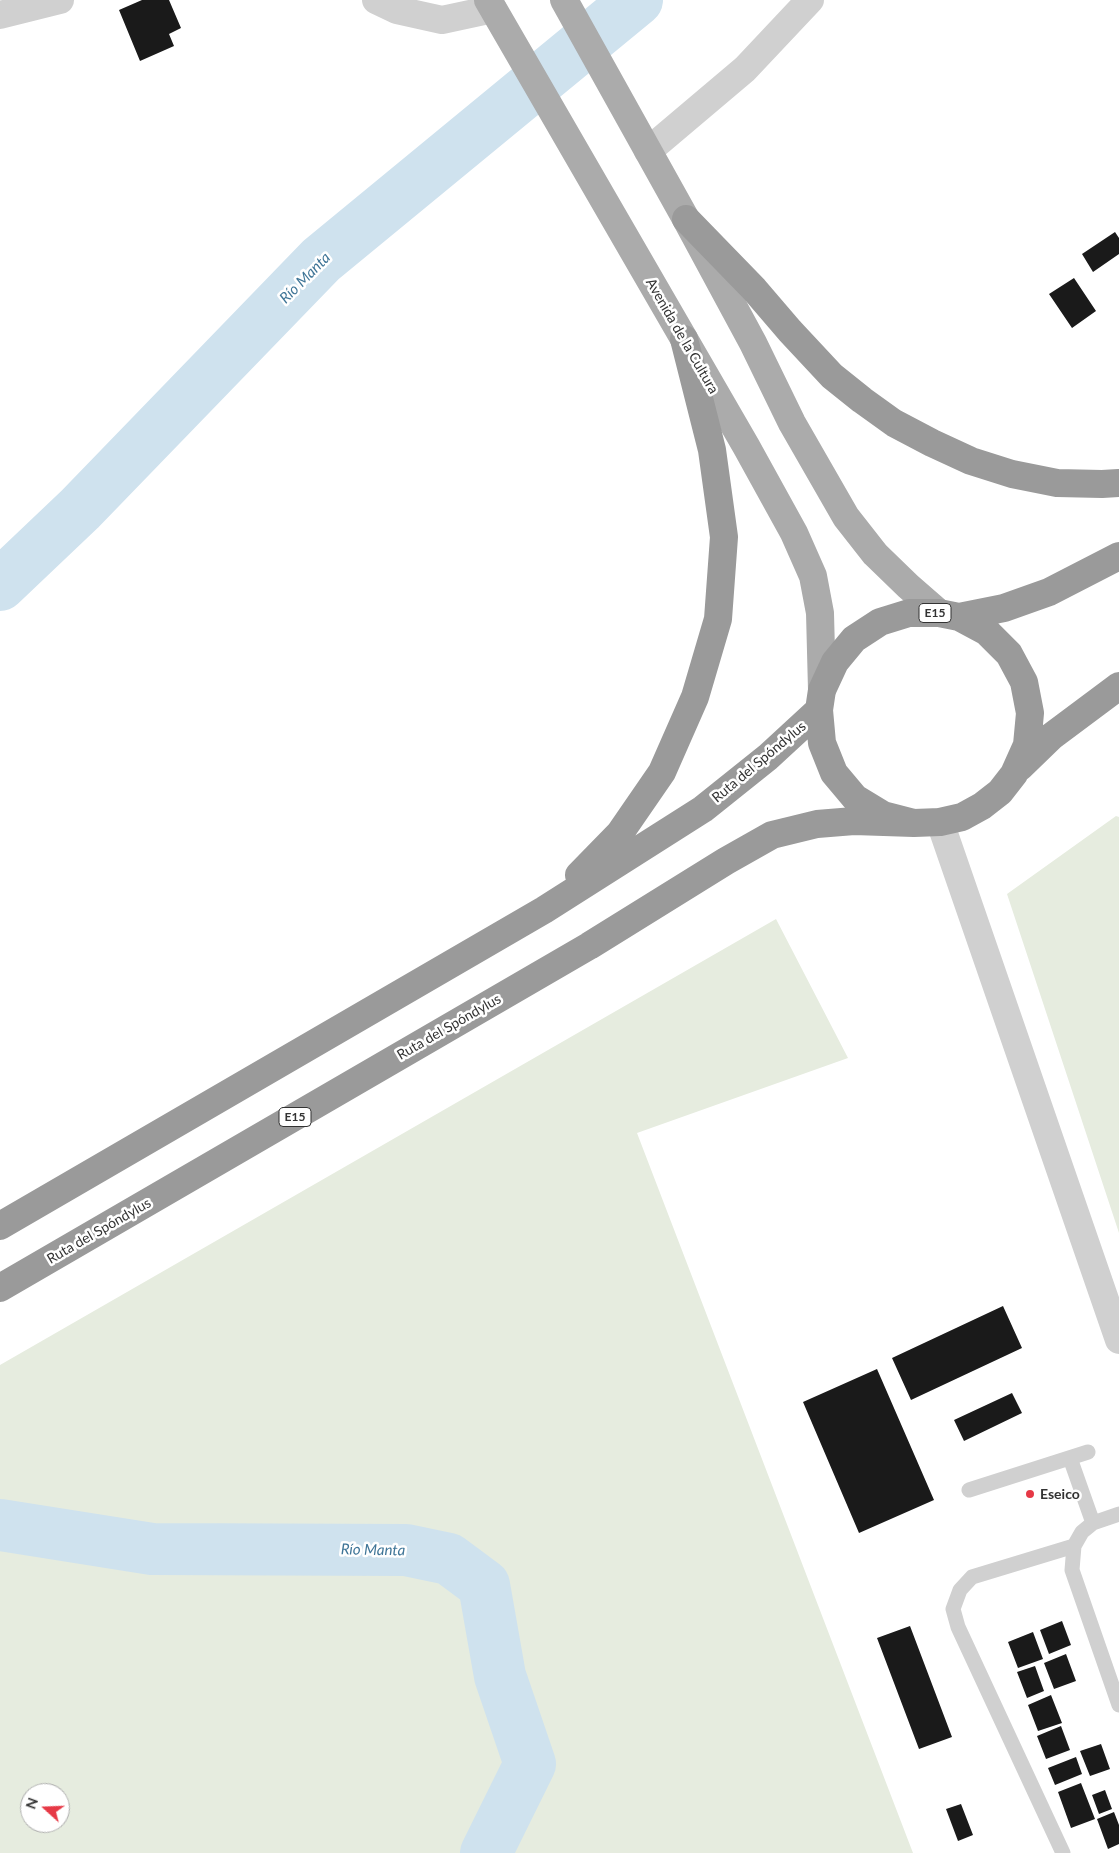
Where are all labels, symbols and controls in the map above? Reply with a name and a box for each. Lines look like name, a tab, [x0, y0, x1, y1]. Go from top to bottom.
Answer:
water label: Río Manta	[276, 249, 334, 307]
street label: Avenida de la Cultura	[642, 275, 722, 397]
road number: E15	[919, 604, 951, 622]
street label: Ruta del Spóndylus	[709, 718, 809, 806]
street label: Ruta del Spóndylus	[394, 990, 504, 1064]
road number: E15	[279, 1108, 311, 1126]
street label: Ruta del Spóndylus	[44, 1194, 154, 1268]
place label: Eseico	[1040, 1486, 1080, 1502]
marker: Eseico	[1024, 1488, 1036, 1500]
water label: Río Manta	[341, 1540, 405, 1560]
north arrow	[20, 1783, 70, 1833]
text: N	[22, 1795, 41, 1811]

